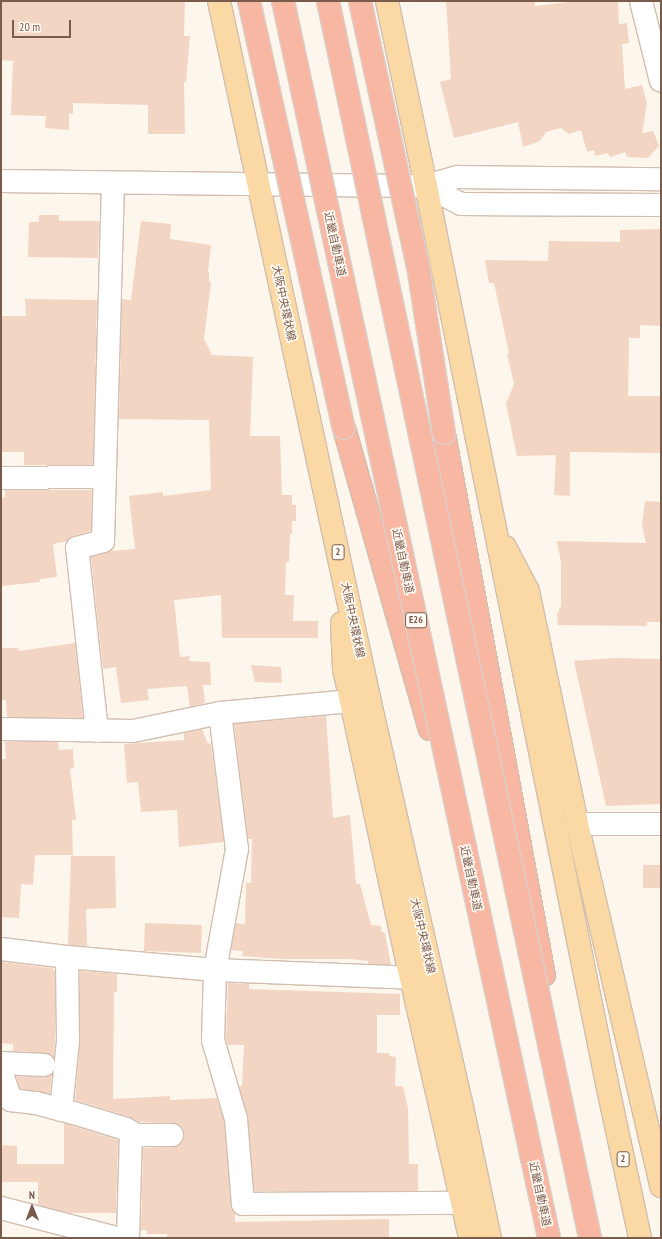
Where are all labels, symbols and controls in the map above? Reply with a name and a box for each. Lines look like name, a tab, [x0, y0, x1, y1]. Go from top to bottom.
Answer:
scale bar	[14, 12, 73, 38]
text: 20 m	[19, 19, 40, 34]
street label: 近畿自動車道	[322, 210, 348, 278]
street label: 大阪中央環状線	[270, 264, 298, 342]
street label: 近畿自動車道	[390, 527, 416, 595]
road number: 2	[331, 544, 345, 560]
street label: 大阪中央環状線	[339, 581, 367, 659]
road number: E26	[405, 612, 427, 628]
street label: 近畿自動車道	[458, 844, 484, 912]
street label: 大阪中央環状線	[408, 897, 438, 975]
road number: 2	[616, 1151, 630, 1167]
street label: 近畿自動車道	[527, 1160, 553, 1228]
north arrow	[12, 1187, 52, 1227]
text: N	[29, 1188, 35, 1202]

